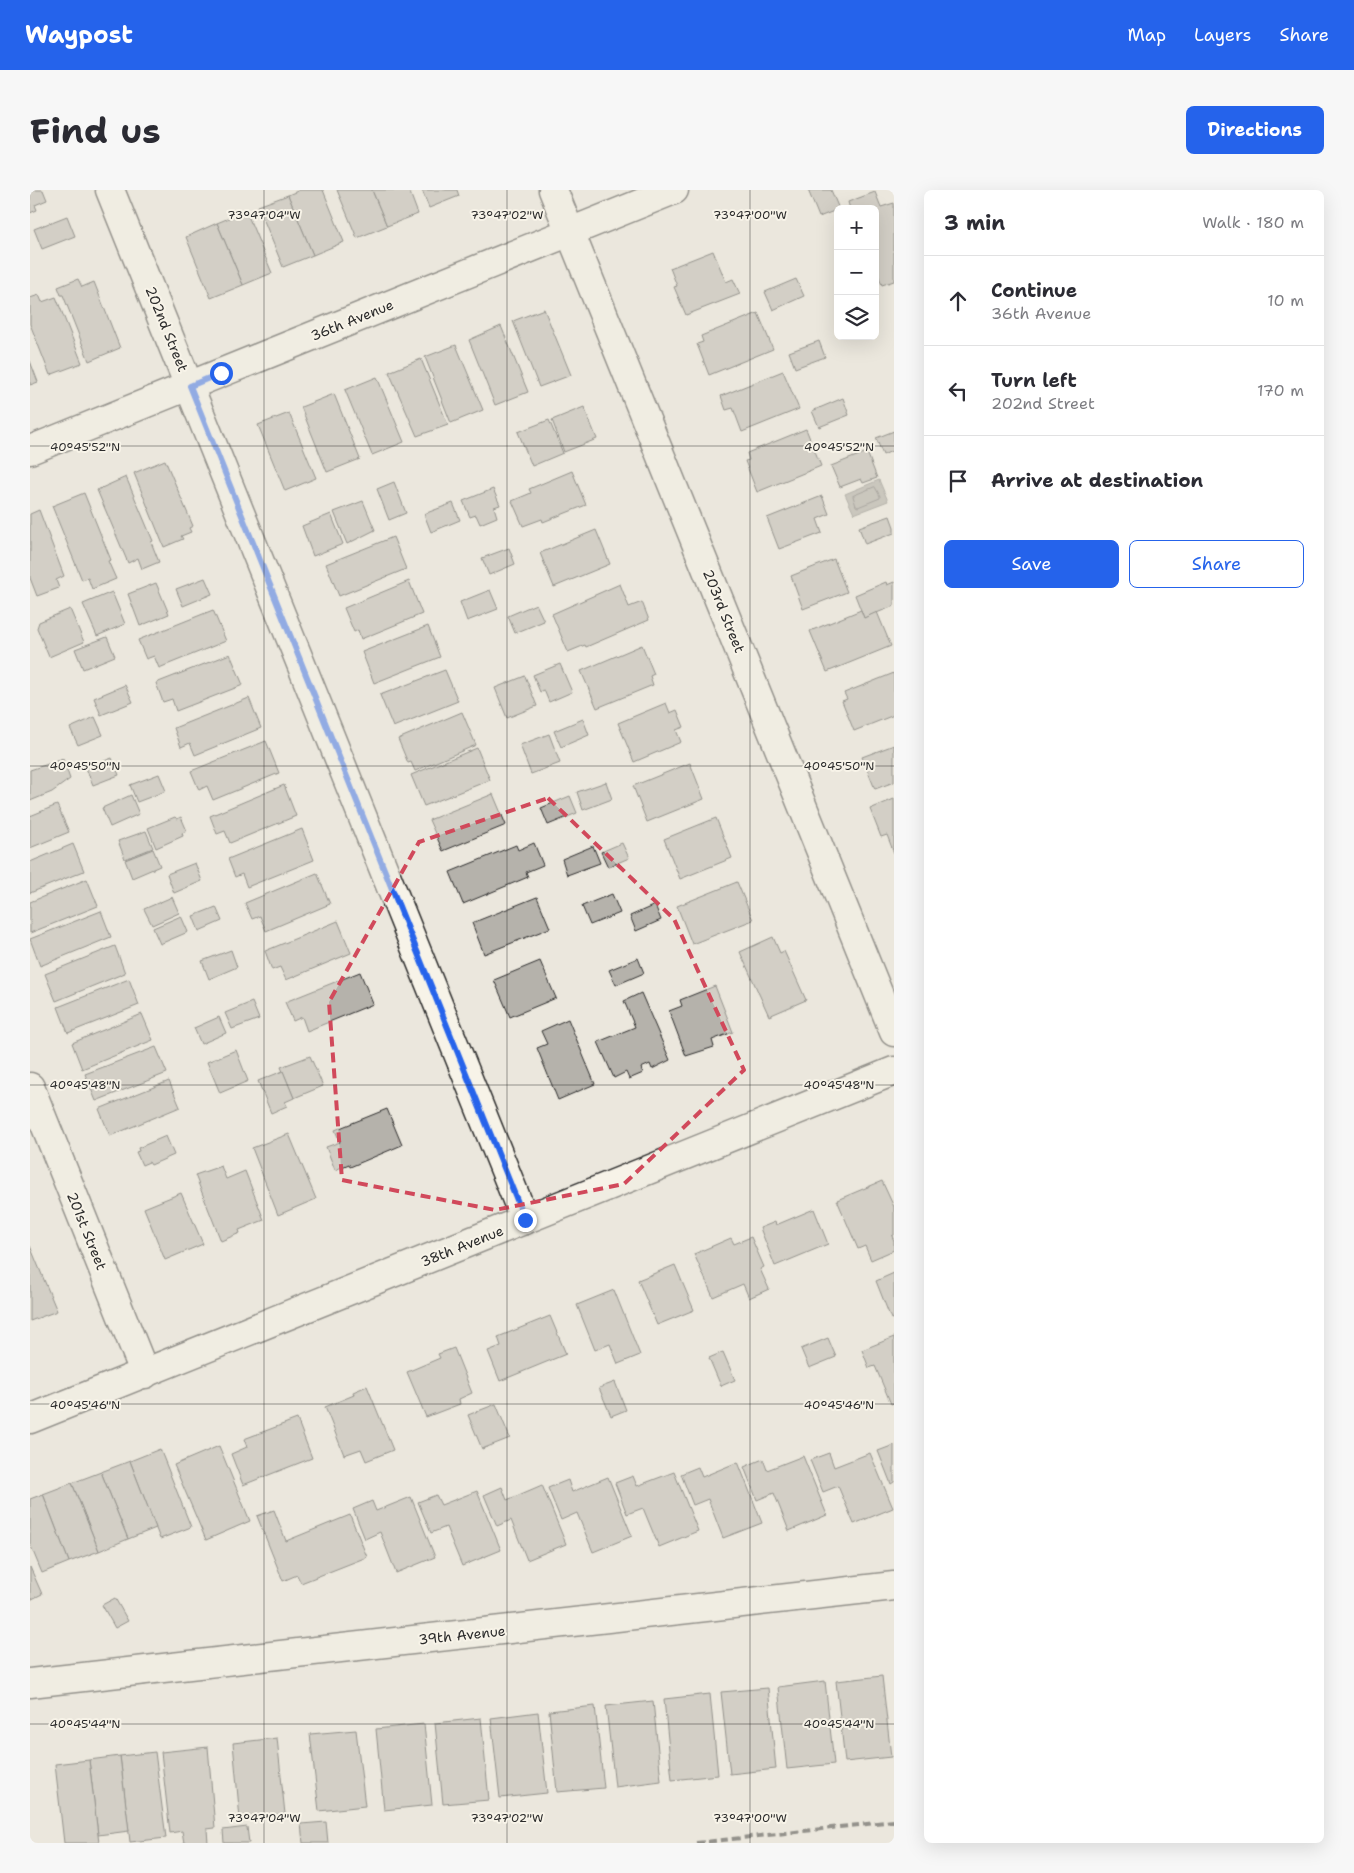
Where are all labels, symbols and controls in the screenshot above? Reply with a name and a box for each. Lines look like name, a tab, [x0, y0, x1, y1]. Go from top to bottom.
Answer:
text: Waypost	[25, 19, 133, 51]
text: Map	[1128, 23, 1166, 47]
text: Layers	[1194, 23, 1251, 47]
text: Share	[1279, 23, 1329, 47]
button: Directions	[1186, 106, 1324, 154]
text: Find us	[30, 107, 161, 154]
map controls	[834, 205, 879, 340]
button: +	[834, 205, 879, 250]
text: 73°47'04"W	[227, 207, 301, 223]
text: 73°47'02"W	[470, 207, 544, 223]
text: 73°47'00"W	[713, 207, 787, 223]
text: 3 min	[944, 209, 1005, 237]
text: Walk · 180 m	[1202, 212, 1304, 233]
button: −	[834, 250, 879, 295]
text: Continue	[991, 278, 1077, 303]
street label: 202nd Street	[142, 283, 192, 375]
icon: ahead	[944, 287, 972, 315]
text: 10 m	[1267, 290, 1304, 311]
street label: 36th Avenue	[308, 295, 396, 345]
button: layers	[834, 295, 879, 340]
text: 36th Avenue	[991, 303, 1091, 324]
route start	[210, 362, 233, 385]
text: Turn left	[991, 368, 1077, 393]
icon: left	[944, 377, 972, 405]
text: 170 m	[1257, 380, 1304, 401]
text: 202nd Street	[991, 393, 1095, 414]
text: 40°45'52"N	[50, 439, 120, 455]
text: 40°45'52"N	[804, 439, 874, 455]
icon: arrive	[944, 467, 972, 495]
text: Arrive at destination	[991, 468, 1203, 493]
button: Save	[944, 540, 1119, 588]
button: Share	[1129, 540, 1304, 588]
street label: 203rd Street	[699, 566, 749, 656]
text: 40°45'50"N	[50, 758, 120, 774]
text: 40°45'50"N	[804, 758, 874, 774]
text: 40°45'48"N	[49, 1077, 121, 1093]
text: 40°45'48"N	[803, 1077, 875, 1093]
street label: 201st Street	[63, 1189, 111, 1273]
route end	[514, 1209, 537, 1232]
street label: 38th Avenue	[418, 1221, 506, 1271]
text: 40°45'46"N	[50, 1397, 120, 1413]
text: 40°45'46"N	[804, 1397, 874, 1413]
street label: 39th Avenue	[418, 1621, 506, 1649]
text: 40°45'44"N	[50, 1716, 121, 1732]
text: 40°45'44"N	[804, 1716, 875, 1732]
text: 73°47'04"W	[227, 1810, 301, 1826]
text: 73°47'02"W	[470, 1810, 544, 1826]
text: 73°47'00"W	[713, 1810, 787, 1826]

